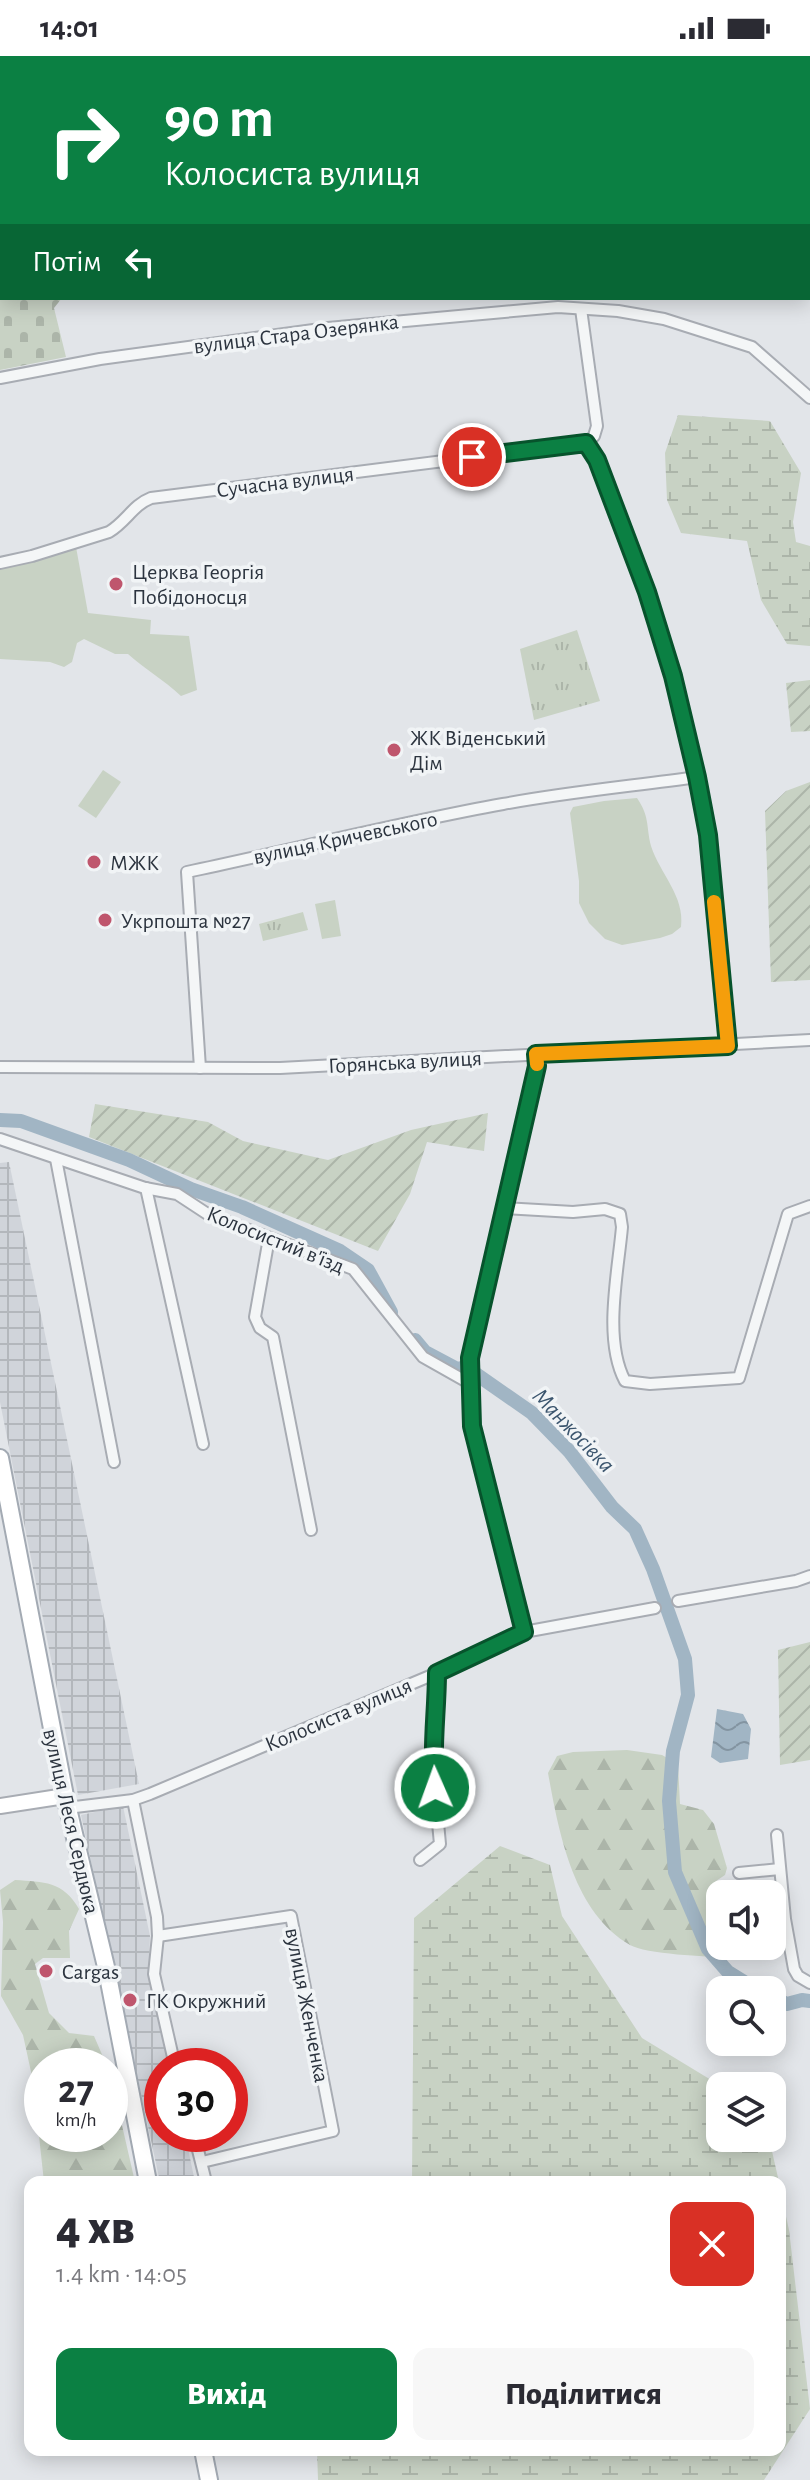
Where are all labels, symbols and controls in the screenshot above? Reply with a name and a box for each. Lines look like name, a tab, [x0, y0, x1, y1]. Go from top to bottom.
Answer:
text: 14:01	[40, 13, 99, 43]
icon: right	[32, 88, 136, 192]
text: 90 m	[164, 91, 274, 147]
text: Колосиста вулиця	[164, 156, 421, 192]
icon: left	[118, 240, 162, 284]
text: Потім	[32, 247, 102, 277]
street label: вулиця Стара Озерянка	[192, 310, 400, 357]
pin	[438, 423, 506, 491]
icon: arrive	[450, 435, 494, 479]
street label: Сучасна вулиця	[215, 463, 355, 501]
place label: Церква Георгія Побідоносця	[132, 561, 264, 608]
marker: Церква Георгія Побідоносця	[107, 575, 125, 593]
place label: ЖК Віденський Дім	[410, 727, 546, 774]
marker: ЖК Віденський Дім	[385, 741, 403, 759]
street label: вулиця Кричевського	[251, 808, 439, 868]
place label: МЖК	[110, 852, 159, 874]
marker: МЖК	[85, 853, 103, 871]
place label: Укрпошта №27	[121, 910, 251, 932]
marker: Укрпошта №27	[96, 911, 114, 929]
street label: Горянська вулиця	[328, 1047, 483, 1077]
street label: Колосистий в'їзд	[204, 1202, 347, 1277]
water label: Манжосівка	[528, 1384, 619, 1477]
street label: Колосиста вулиця	[262, 1674, 415, 1756]
street label: вулиця Леся Сердюка	[39, 1726, 103, 1916]
position arrow	[393, 1746, 477, 1830]
map controls	[706, 1880, 786, 2152]
button: sound	[706, 1880, 786, 1960]
street label: вулиця Женченка	[281, 1926, 333, 2084]
place label: Cargas	[62, 1961, 119, 1983]
marker: Cargas	[37, 1962, 55, 1980]
button: search	[706, 1976, 786, 2056]
place label: ГК Окружний	[146, 1990, 266, 2012]
marker: ГК Окружний	[121, 1991, 139, 2009]
speed limit sign: 30	[144, 2048, 248, 2152]
text: 27	[58, 2070, 94, 2110]
button: layers	[706, 2072, 786, 2152]
text: km/h	[55, 2110, 97, 2130]
button: close	[670, 2202, 754, 2286]
text: 4 хв	[56, 2205, 135, 2253]
text: 1.4 km · 14:05	[56, 2261, 187, 2287]
button: Вихід	[56, 2348, 397, 2440]
button: Поділитися	[413, 2348, 754, 2440]

